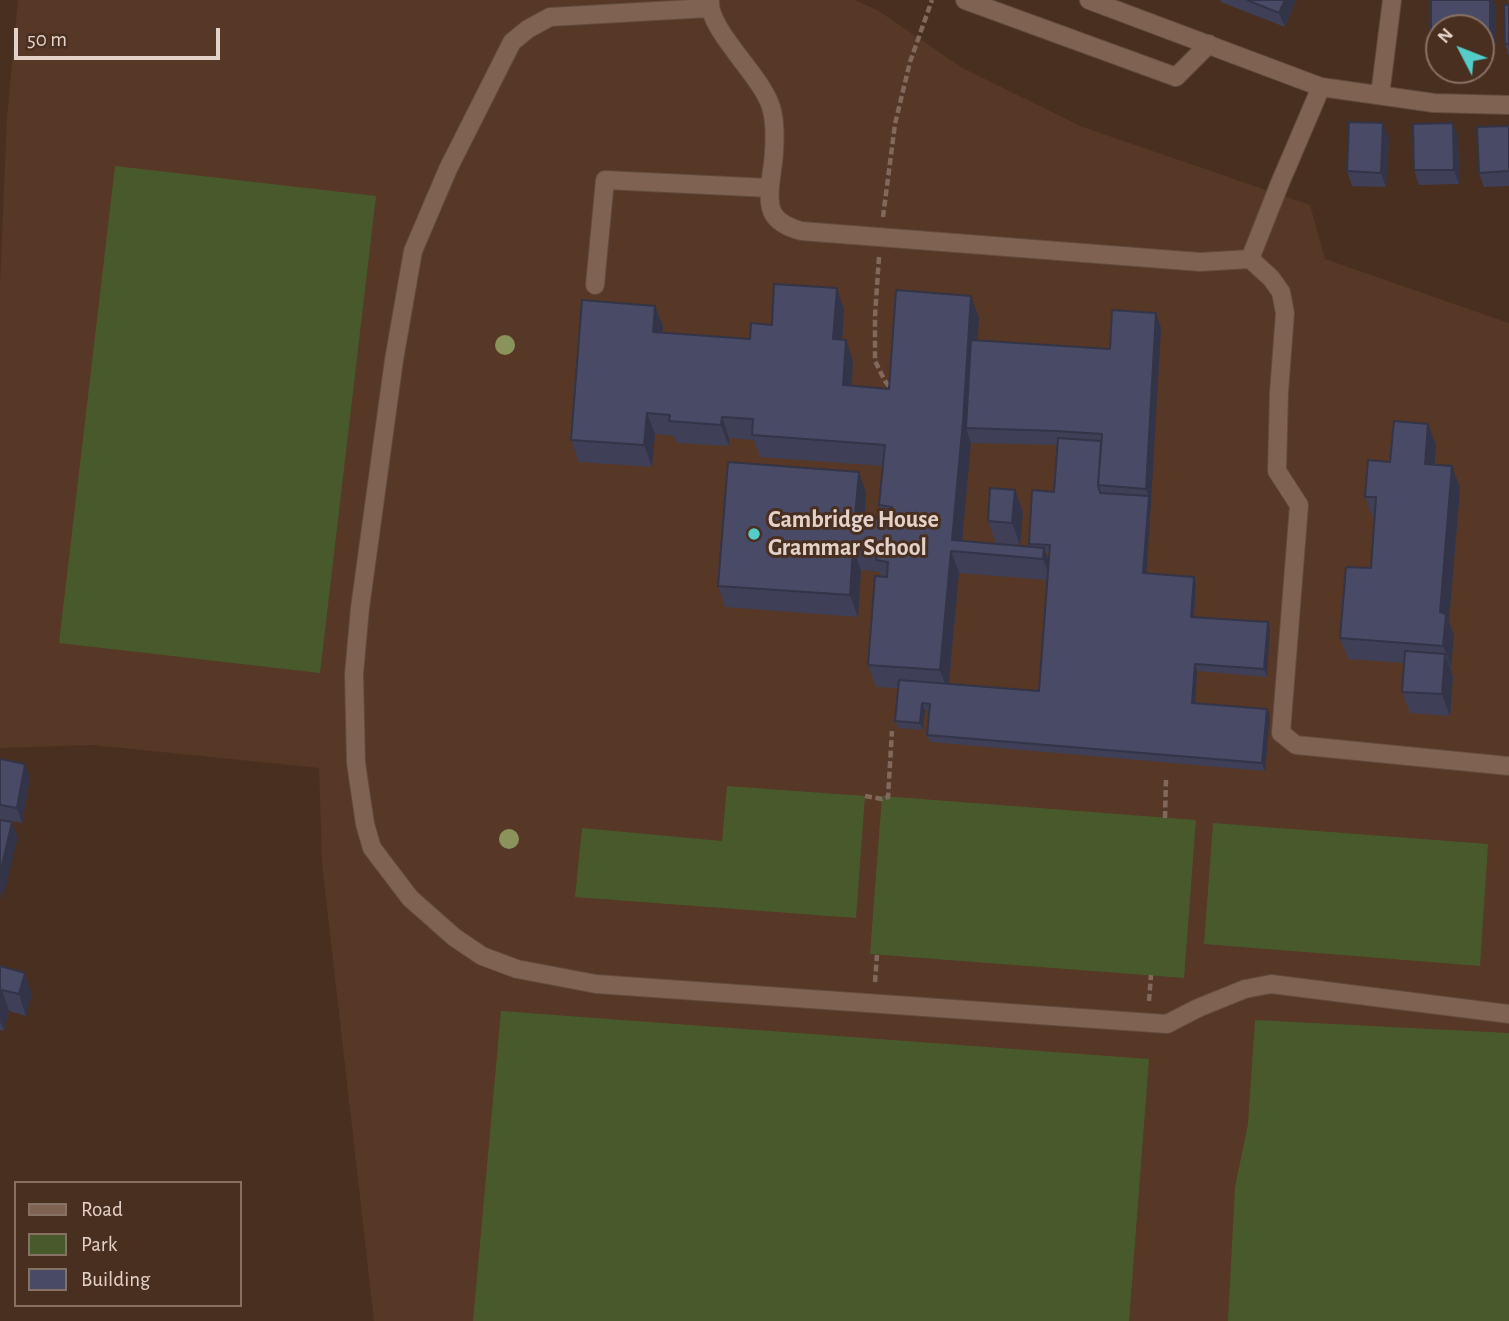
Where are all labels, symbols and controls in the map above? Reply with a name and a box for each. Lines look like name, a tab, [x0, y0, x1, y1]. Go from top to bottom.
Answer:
scale bar	[18, 14, 224, 58]
north arrow	[1425, 14, 1495, 84]
text: N	[1434, 25, 1457, 47]
text: 50 m	[27, 29, 67, 50]
place label: Cambridge House Grammar School	[768, 506, 939, 562]
marker: Cambridge House Grammar School	[746, 526, 762, 542]
legend	[14, 1181, 242, 1307]
text: Road	[81, 1199, 123, 1220]
text: Park	[81, 1234, 117, 1255]
text: Building	[81, 1269, 150, 1290]

